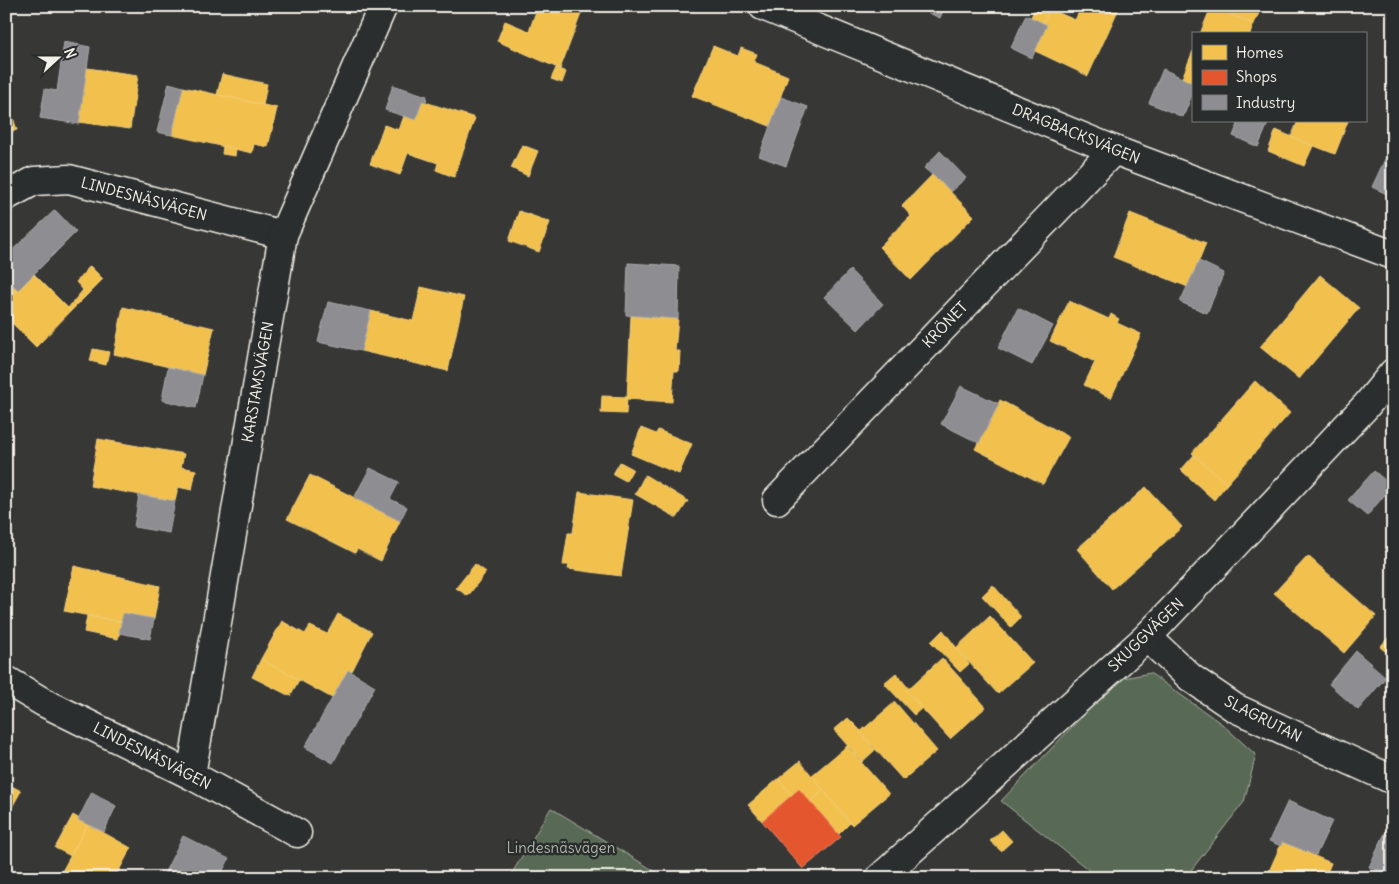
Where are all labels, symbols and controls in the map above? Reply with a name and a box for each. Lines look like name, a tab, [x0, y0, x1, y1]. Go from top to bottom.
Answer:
north arrow	[32, 32, 82, 82]
legend	[1192, 32, 1366, 122]
text: Homes	[1236, 43, 1283, 62]
text: N	[60, 46, 80, 61]
text: Shops	[1236, 67, 1277, 86]
text: Industry	[1236, 93, 1295, 112]
street label: DRAGBACKSVÄGEN	[1010, 99, 1143, 168]
street label: LINDESNÄSVÄGEN	[79, 173, 209, 224]
street label: KRÖNET	[918, 297, 972, 352]
street label: KARSTAMSVÄGEN	[237, 320, 278, 444]
street label: SKUGGVÄGEN	[1104, 594, 1188, 676]
street label: SLAGRUTAN	[1222, 691, 1305, 746]
street label: LINDESNÄSVÄGEN	[90, 718, 214, 793]
park label: Lindesnäsvägen	[507, 838, 616, 857]

